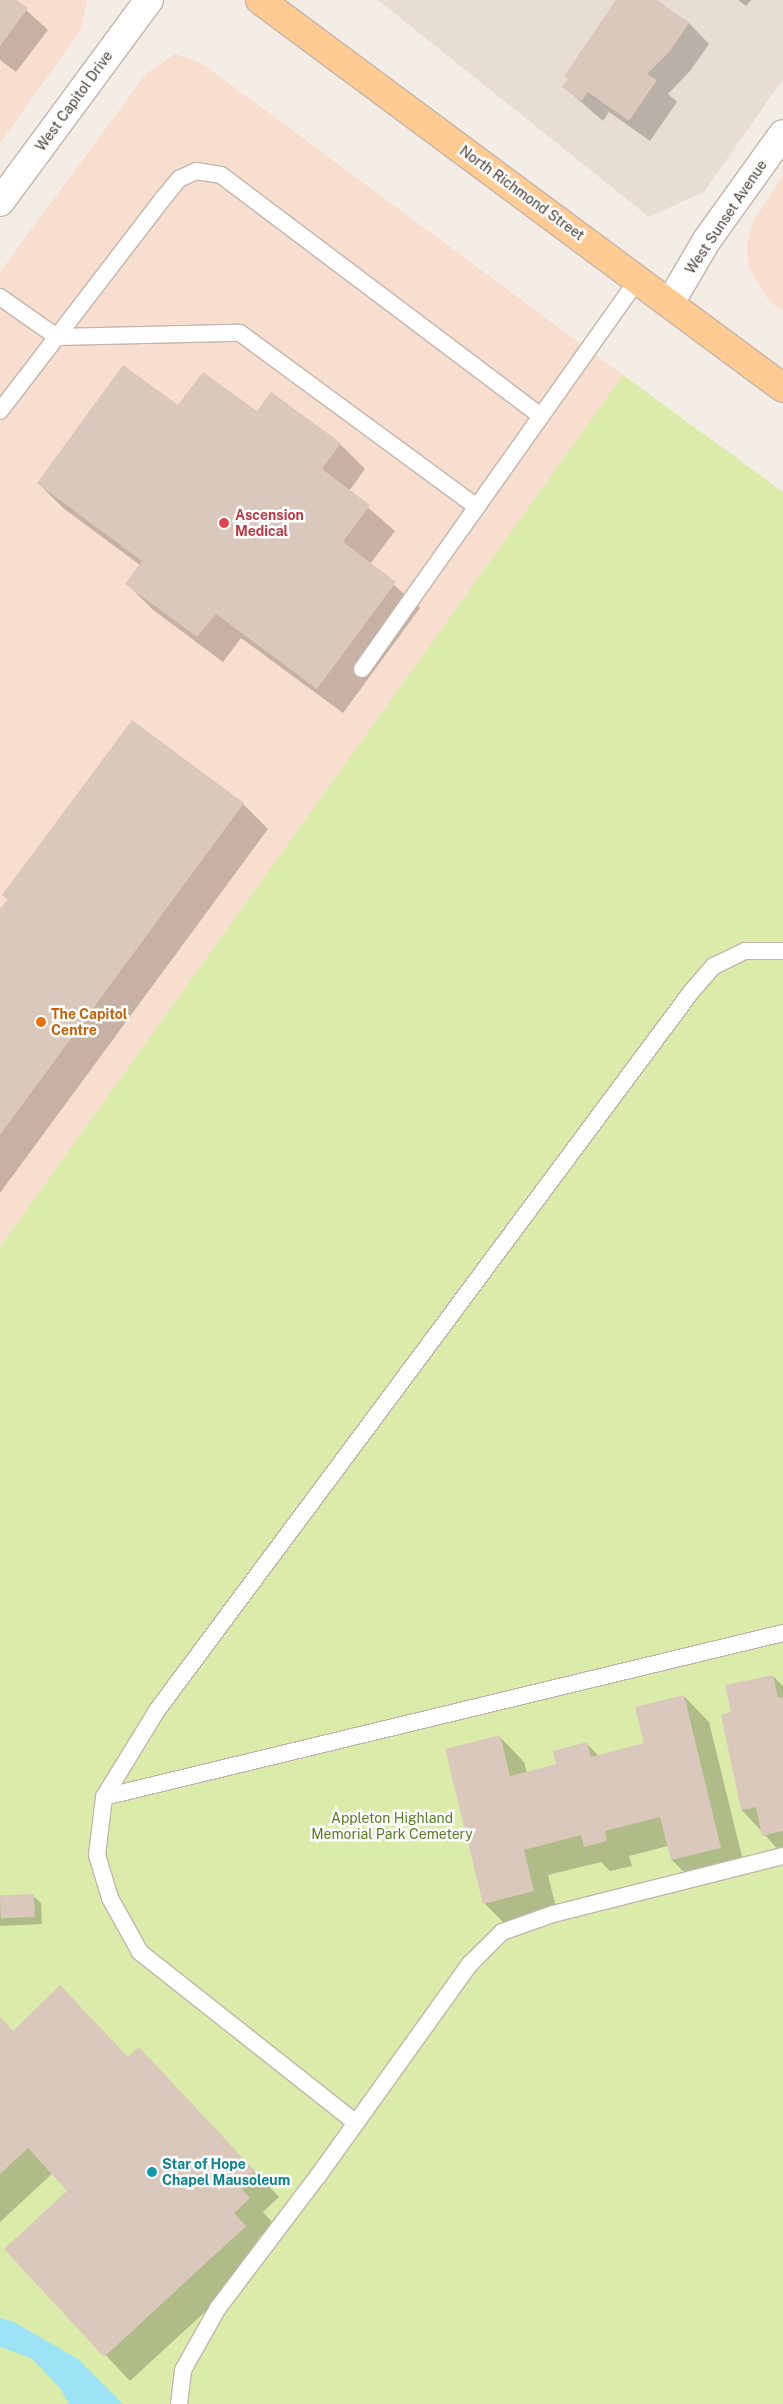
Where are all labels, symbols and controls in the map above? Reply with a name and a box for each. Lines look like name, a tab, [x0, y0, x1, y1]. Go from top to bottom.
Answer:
street label: West Capitol Drive	[32, 48, 116, 154]
street label: North Richmond Street	[456, 142, 588, 244]
street label: West Sunset Avenue	[682, 157, 770, 277]
place label: Ascension Medical	[235, 507, 304, 540]
marker: Ascension Medical	[217, 516, 231, 530]
place label: The Capitol Centre	[51, 1006, 127, 1038]
marker: The Capitol Centre	[35, 1016, 47, 1028]
park label: Appleton Highland Memorial Park Cemetery	[311, 1810, 473, 1842]
place label: Star of Hope Chapel Mausoleum	[162, 2156, 290, 2188]
marker: Star of Hope Chapel Mausoleum	[146, 2166, 158, 2178]

